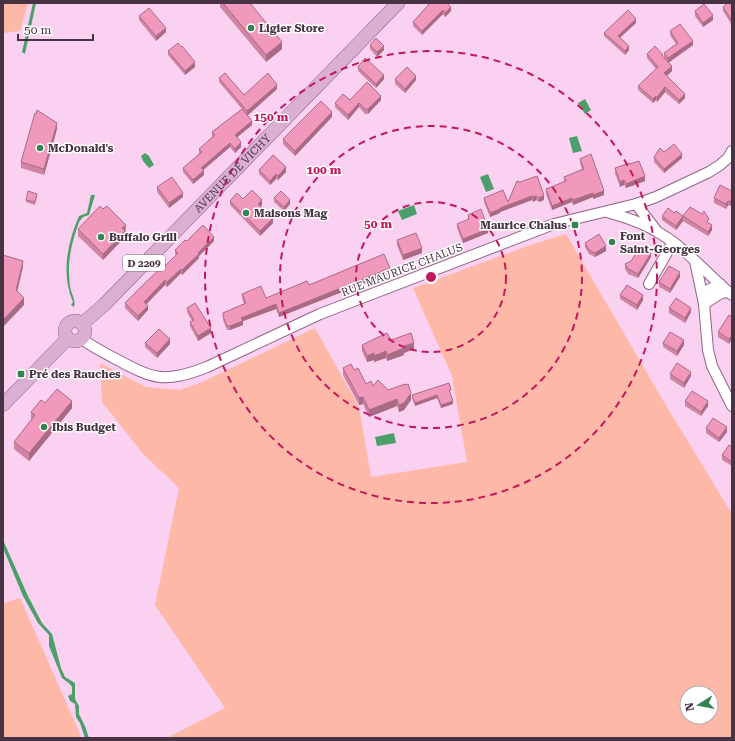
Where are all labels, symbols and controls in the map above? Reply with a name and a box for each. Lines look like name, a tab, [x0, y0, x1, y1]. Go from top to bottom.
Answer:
scale bar	[18, 16, 93, 42]
place label: Ligier Store	[259, 22, 325, 35]
text: 50 m	[24, 23, 51, 37]
marker: Ligier Store	[246, 23, 256, 33]
text: 150 m	[254, 110, 289, 124]
street label: AVENUE DE VICHY	[191, 131, 274, 215]
place label: McDonald's	[48, 142, 114, 155]
marker: McDonald's	[35, 143, 45, 153]
text: 100 m	[307, 163, 342, 177]
place label: Maisons Mag	[254, 207, 328, 220]
marker: Maisons Mag	[241, 208, 251, 218]
text: 50 m	[364, 217, 392, 231]
place label: Maurice Chalus	[480, 219, 567, 232]
marker: Maurice Chalus	[570, 220, 580, 230]
place label: Font Saint-Georges	[620, 230, 700, 256]
place label: Buffalo Grill	[109, 231, 177, 244]
marker: Buffalo Grill	[96, 232, 106, 242]
marker: Font Saint-Georges	[607, 237, 617, 247]
street label: RUE MAURICE CHALUS	[339, 241, 465, 299]
road number: D 2209	[123, 255, 165, 271]
centre of rings	[424, 270, 438, 284]
place label: Pré des Rauches	[29, 368, 121, 381]
marker: Pré des Rauches	[16, 369, 26, 379]
place label: Ibis Budget	[52, 421, 116, 434]
marker: Ibis Budget	[39, 422, 49, 432]
north arrow	[679, 685, 719, 725]
text: N	[682, 701, 697, 712]

